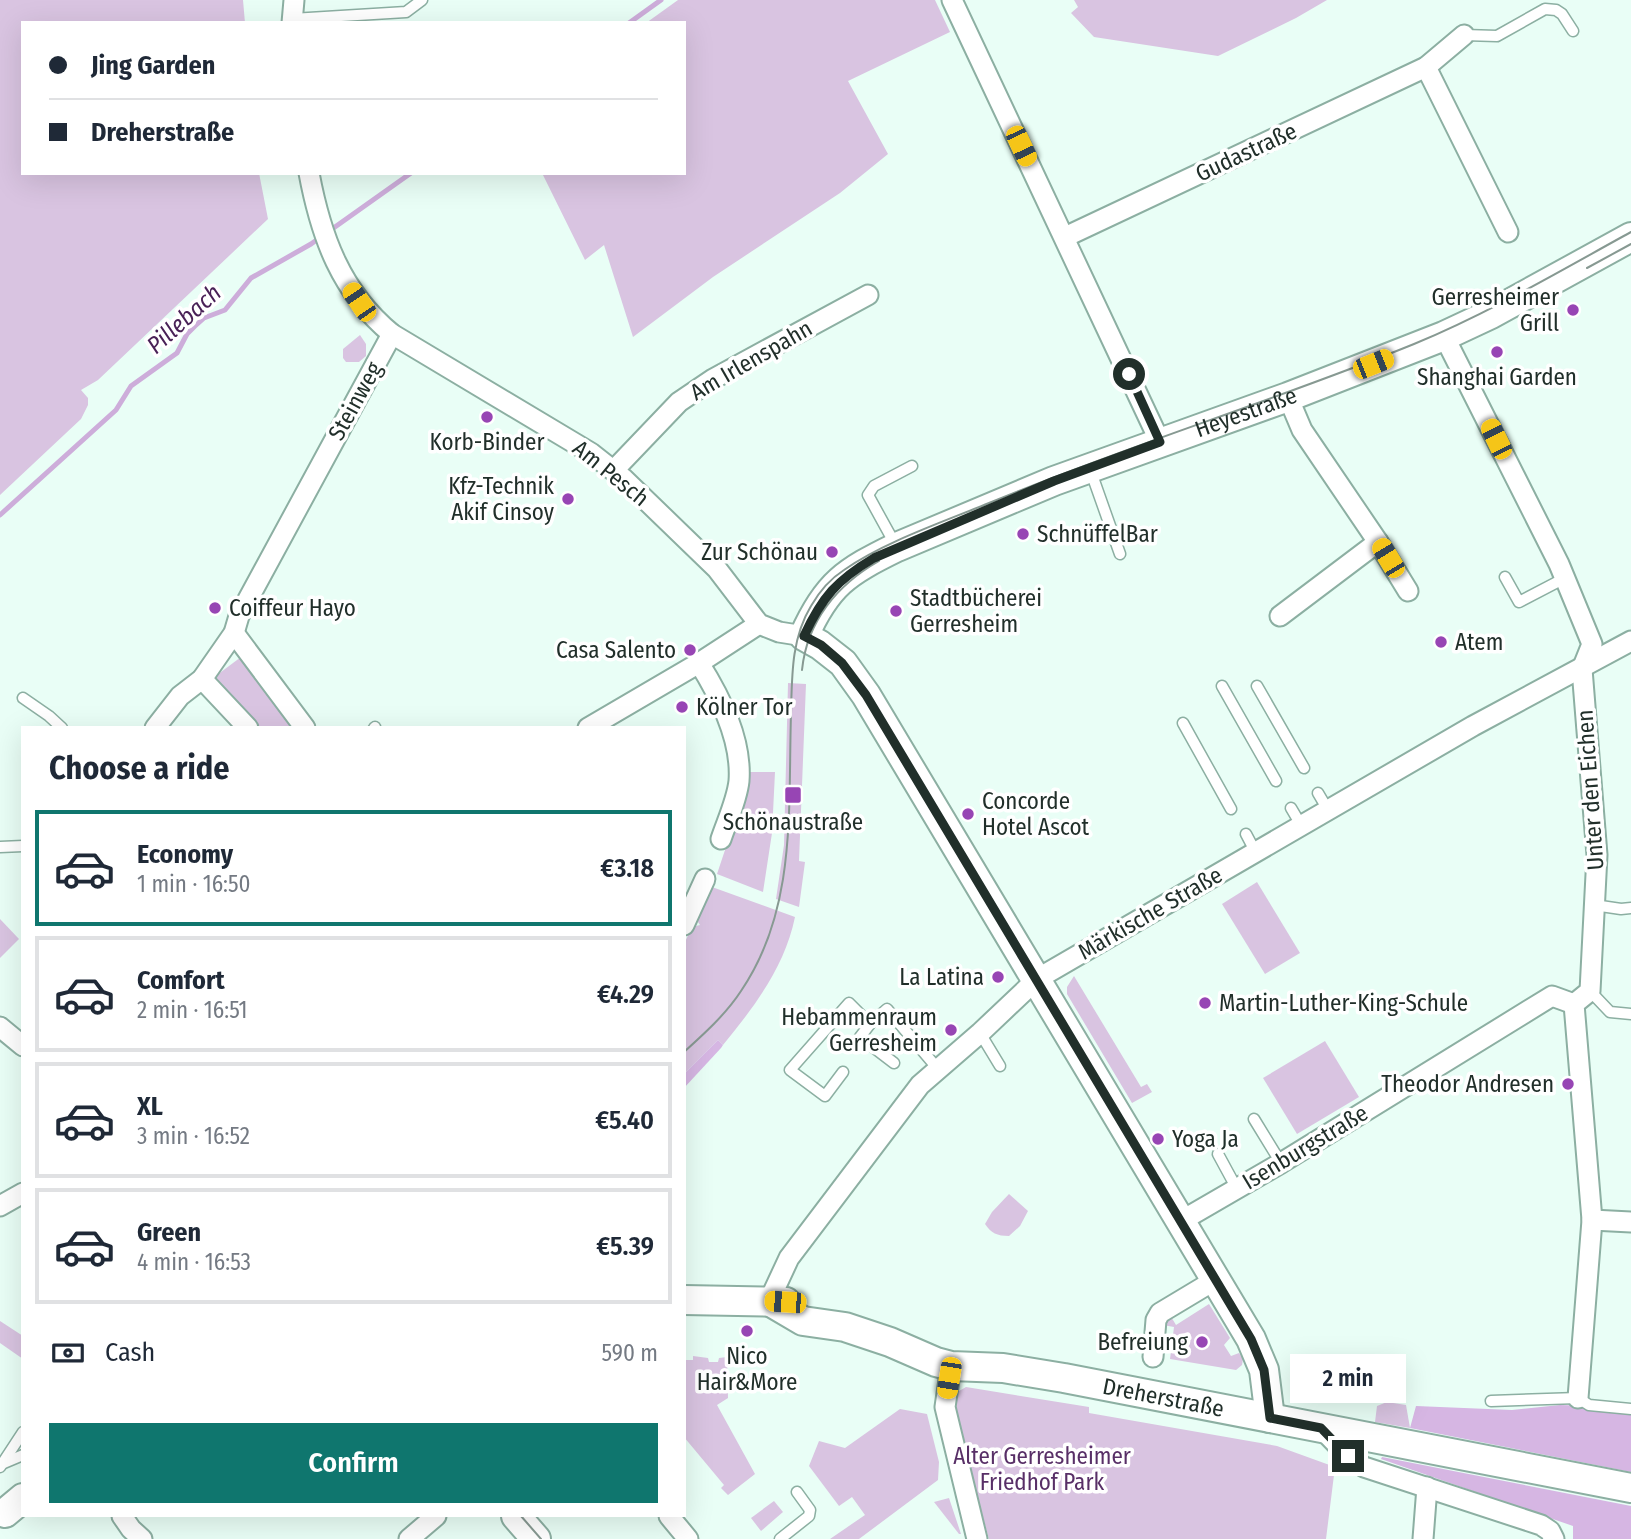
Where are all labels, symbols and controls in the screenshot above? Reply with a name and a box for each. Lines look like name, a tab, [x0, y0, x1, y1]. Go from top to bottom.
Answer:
text: Jing Garden	[91, 50, 215, 81]
street label: Gudastraße	[1191, 116, 1301, 188]
text: Dreherstraße	[91, 117, 234, 148]
car	[1003, 123, 1040, 169]
water label: Pillebach	[141, 278, 227, 360]
car	[339, 279, 380, 325]
place label: Gerresheimer Grill	[1432, 283, 1559, 337]
marker: Gerresheimer Grill	[1565, 302, 1581, 318]
street label: Am Irlenspahn	[685, 314, 817, 406]
marker: Shanghai Garden	[1489, 344, 1505, 360]
car	[1350, 346, 1397, 382]
street label: Steinweg	[322, 357, 388, 445]
route start	[1113, 358, 1145, 390]
place label: Shanghai Garden	[1417, 363, 1577, 391]
street label: Heyestraße	[1191, 381, 1301, 443]
marker: Korb-Binder	[479, 409, 495, 425]
car	[1478, 416, 1515, 462]
place label: Korb-Binder	[430, 428, 544, 456]
street label: Am Pesch	[567, 434, 655, 512]
place label: Kfz-Technik Akif Cinsoy	[448, 472, 555, 526]
marker: Kfz-Technik Akif Cinsoy	[560, 491, 576, 507]
place label: SchnüffelBar	[1037, 520, 1158, 548]
marker: SchnüffelBar	[1015, 526, 1031, 542]
car	[1369, 535, 1408, 581]
place label: Zur Schönau	[701, 538, 818, 566]
marker: Zur Schönau	[824, 544, 840, 560]
place label: Stadtbücherei Gerresheim	[910, 584, 1042, 638]
place label: Coiffeur Hayo	[229, 594, 356, 622]
marker: Coiffeur Hayo	[207, 600, 223, 616]
marker: Stadtbücherei Gerresheim	[888, 603, 904, 619]
place label: Atem	[1455, 628, 1503, 656]
marker: Atem	[1433, 634, 1449, 650]
place label: Casa Salento	[556, 636, 676, 664]
marker: Casa Salento	[682, 642, 698, 658]
place label: Kölner Tor	[696, 693, 792, 721]
marker: Kölner Tor	[674, 699, 690, 715]
street label: Unter den Eichen	[1570, 709, 1610, 871]
text: Choose a ride	[49, 749, 230, 787]
marker: Schönaustraße	[783, 785, 803, 805]
place label: Concorde Hotel Ascot	[982, 787, 1089, 841]
marker: Concorde Hotel Ascot	[960, 806, 976, 822]
place label: Schönaustraße	[723, 808, 863, 836]
icon: car	[53, 837, 116, 900]
text: Economy	[137, 839, 233, 870]
text: €3.18	[600, 853, 654, 884]
street label: Märkische Straße	[1073, 860, 1227, 966]
text: 1 min · 16:50	[137, 870, 251, 898]
icon: car	[53, 963, 116, 1026]
place label: La Latina	[899, 963, 984, 991]
text: Comfort	[137, 965, 225, 996]
marker: La Latina	[990, 969, 1006, 985]
text: €4.29	[597, 979, 654, 1010]
place label: Martin-Luther-King-Schule	[1219, 989, 1468, 1017]
marker: Martin-Luther-King-Schule	[1197, 995, 1213, 1011]
text: 2 min · 16:51	[137, 996, 248, 1024]
place label: Hebammenraum Gerresheim	[781, 1003, 937, 1057]
marker: Hebammenraum Gerresheim	[943, 1022, 959, 1038]
place label: Theodor Andresen	[1381, 1070, 1554, 1098]
marker: Theodor Andresen	[1560, 1076, 1576, 1092]
icon: car	[53, 1089, 116, 1152]
text: XL	[137, 1091, 163, 1122]
street label: Isenburgstraße	[1237, 1099, 1373, 1195]
text: €5.40	[595, 1105, 654, 1136]
text: 3 min · 16:52	[137, 1122, 250, 1150]
place label: Yoga Ja	[1172, 1125, 1239, 1153]
marker: Yoga Ja	[1150, 1131, 1166, 1147]
icon: car	[53, 1215, 116, 1278]
text: Green	[137, 1217, 201, 1248]
text: €5.39	[596, 1231, 654, 1262]
text: 4 min · 16:53	[137, 1248, 251, 1276]
car	[764, 1290, 807, 1314]
marker: Nico Hair&More	[739, 1323, 755, 1339]
place label: Befreiung	[1098, 1328, 1188, 1356]
icon: cash	[49, 1334, 87, 1372]
marker: Befreiung	[1194, 1334, 1210, 1350]
text: Cash	[105, 1337, 155, 1368]
text: 590 m	[602, 1339, 658, 1367]
place label: Nico Hair&More	[697, 1342, 797, 1396]
callout: 2 min	[1290, 1354, 1406, 1404]
car	[936, 1356, 963, 1400]
text: 2 min	[1322, 1364, 1374, 1392]
street label: Dreherstraße	[1100, 1372, 1226, 1423]
button: Confirm	[49, 1423, 658, 1503]
route end	[1332, 1440, 1364, 1472]
park label: Alter Gerresheimer Friedhof Park	[953, 1442, 1131, 1496]

